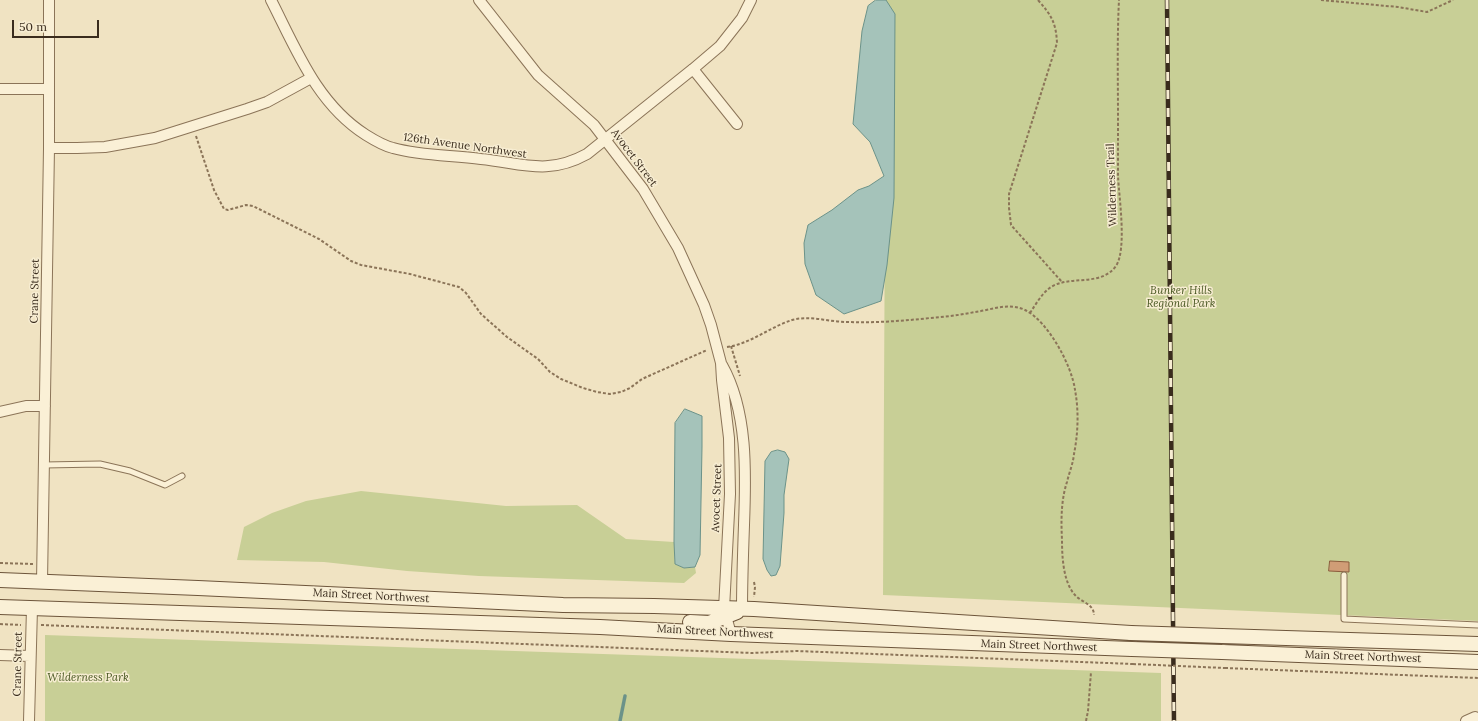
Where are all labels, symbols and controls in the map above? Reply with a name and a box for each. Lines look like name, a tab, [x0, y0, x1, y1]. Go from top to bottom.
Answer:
scale bar	[14, 12, 101, 38]
text: 50 m	[19, 19, 47, 34]
street label: Avocet Street	[608, 127, 660, 189]
street label: 126th Avenue Northwest	[402, 131, 528, 161]
street label: Wilderness Trail	[1104, 143, 1120, 227]
street label: Crane Street	[28, 259, 42, 323]
park label: Bunker Hills Regional Park	[1147, 284, 1215, 310]
street label: Avocet Street	[709, 463, 725, 533]
street label: Main Street Northwest	[312, 586, 430, 606]
street label: Main Street Northwest	[656, 622, 774, 642]
street label: Crane Street	[11, 632, 25, 696]
street label: Main Street Northwest	[980, 637, 1098, 655]
street label: Main Street Northwest	[1304, 648, 1422, 666]
park label: Wilderness Park	[47, 671, 129, 685]

